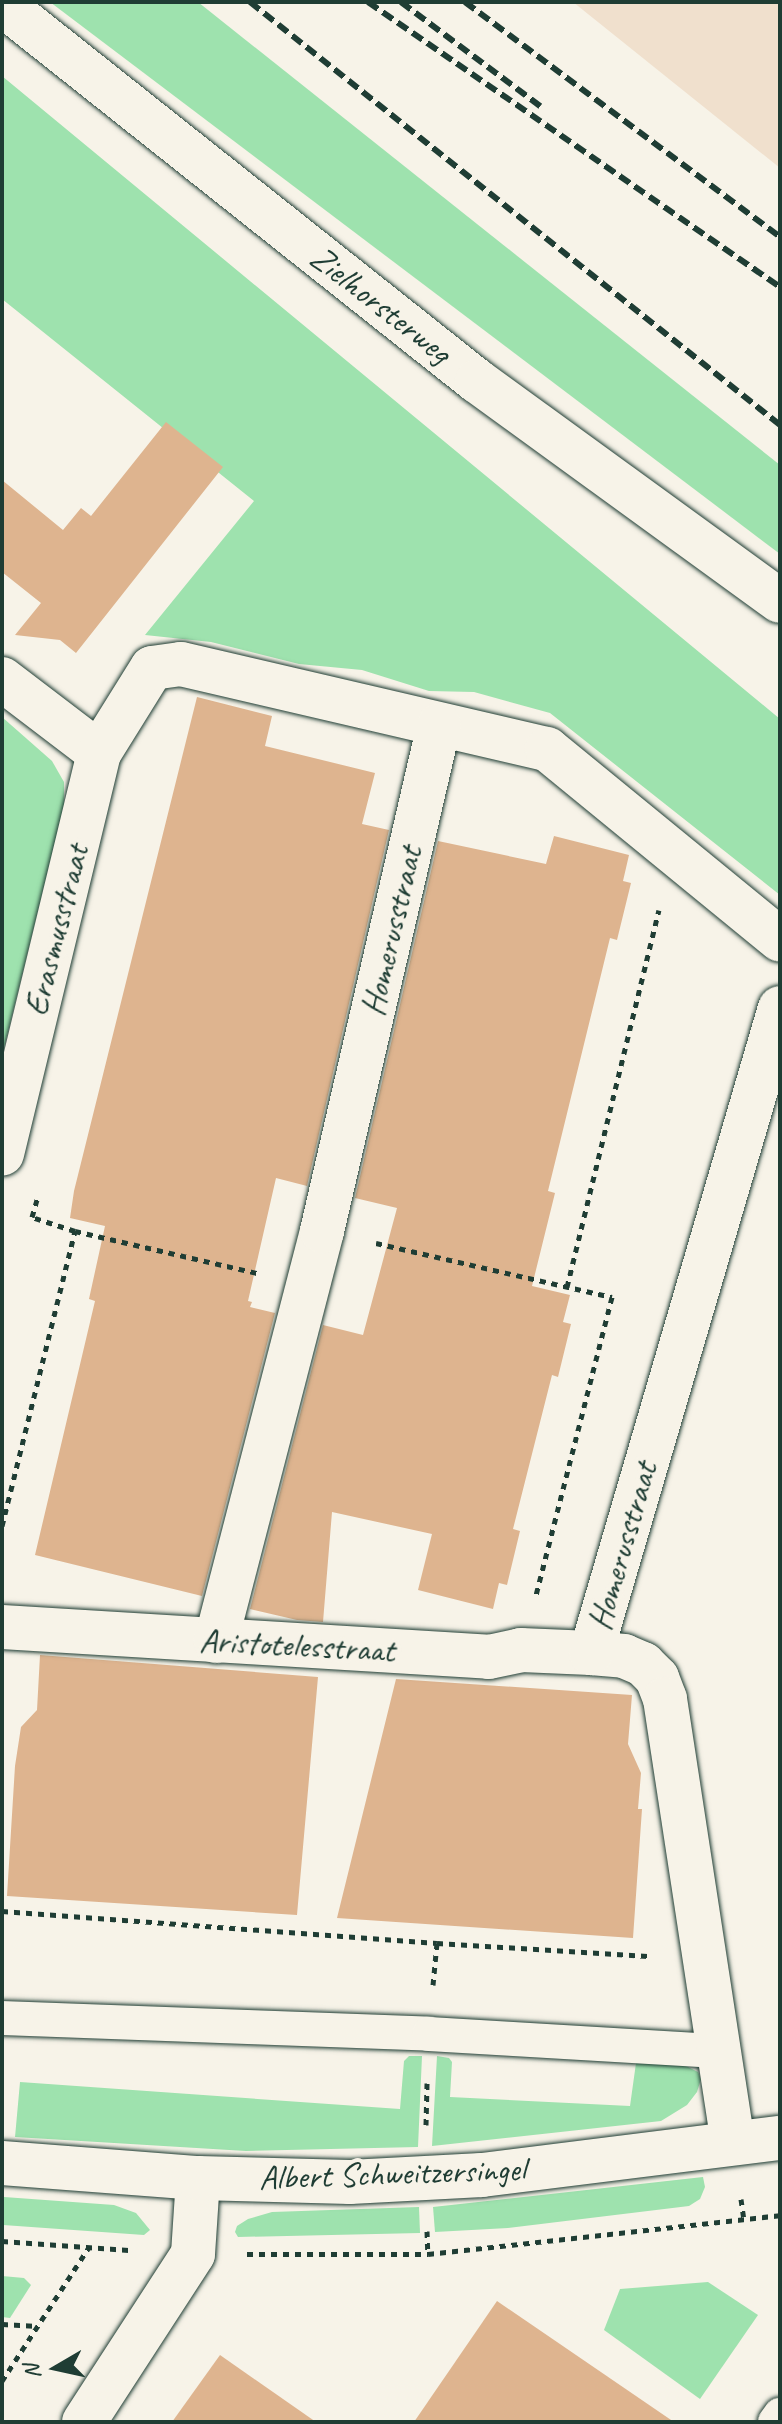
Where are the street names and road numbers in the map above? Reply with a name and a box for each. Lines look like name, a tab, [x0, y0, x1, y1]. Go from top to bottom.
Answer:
street label: Zielhorsterweg	[302, 236, 460, 372]
street label: Erasmusstraat	[15, 840, 97, 1020]
street label: Homerusstraat	[352, 842, 430, 1020]
street label: Homerusstraat	[579, 1457, 665, 1635]
street label: Aristotelesstraat	[199, 1620, 395, 1670]
street label: Albert Schweitzersingel	[258, 2148, 526, 2198]

